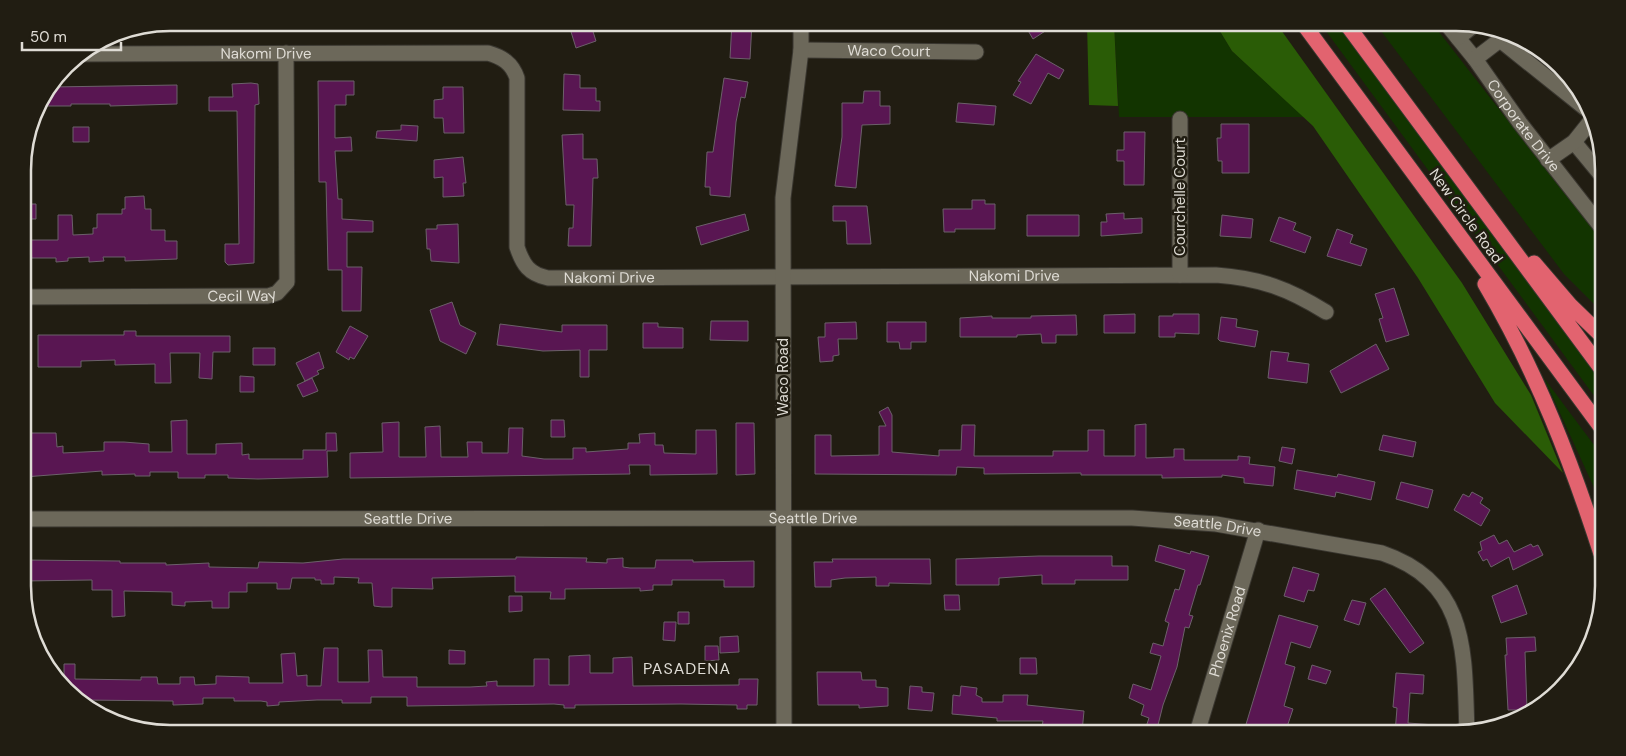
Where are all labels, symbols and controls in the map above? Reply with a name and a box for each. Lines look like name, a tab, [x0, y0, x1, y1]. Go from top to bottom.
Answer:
scale bar	[22, 20, 121, 52]
text: 50 m	[30, 27, 67, 47]
street label: Waco Court	[847, 41, 931, 61]
street label: Nakomi Drive	[220, 43, 312, 64]
street label: Corporate Drive	[1482, 75, 1565, 176]
street label: Courchelle Court	[1170, 138, 1190, 256]
street label: New Circle Road	[1425, 164, 1507, 268]
street label: Nakomi Drive	[969, 266, 1060, 286]
street label: Nakomi Drive	[564, 268, 655, 288]
street label: Cecil Way	[207, 284, 280, 306]
street label: Waco Road	[773, 338, 793, 416]
street label: Seattle Drive	[769, 508, 857, 528]
street label: Seattle Drive	[364, 509, 452, 529]
street label: Seattle Drive	[1173, 511, 1263, 542]
street label: Phoenix Road	[1204, 584, 1251, 679]
district label: PASADENA	[643, 658, 731, 679]

